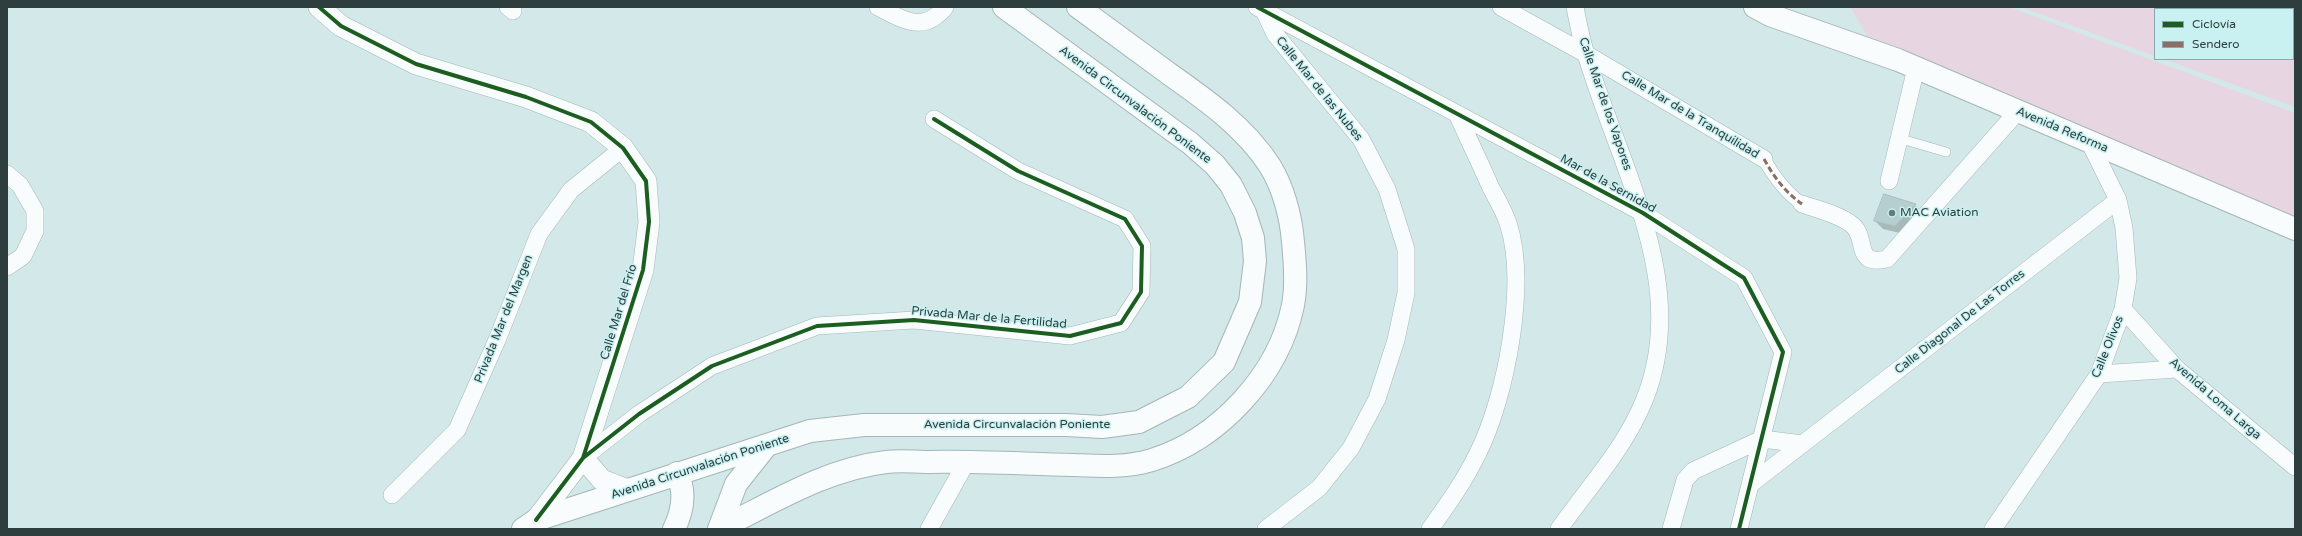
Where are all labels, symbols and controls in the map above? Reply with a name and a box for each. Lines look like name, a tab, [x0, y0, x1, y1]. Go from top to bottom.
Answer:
legend	[2154, 8, 2294, 60]
text: Ciclovía	[2192, 17, 2236, 31]
street label: Calle Mar de las Nubes	[1272, 34, 1366, 144]
street label: Calle Mar de los Vapores	[1575, 36, 1635, 172]
text: Sendero	[2192, 37, 2240, 51]
street label: Avenida Circunvalación Poniente	[1056, 43, 1214, 167]
street label: Calle Mar de la Tranquilidad	[1618, 68, 1762, 162]
street label: Avenida Reforma	[2014, 104, 2110, 156]
street label: Mar de la Sernidad	[1558, 152, 1658, 216]
place label: MAC Aviation	[1900, 206, 1978, 220]
marker: MAC Aviation	[1887, 208, 1897, 218]
street label: Privada Mar del Margen	[472, 253, 536, 385]
street label: Calle Mar del Frío	[598, 262, 640, 362]
street label: Calle Diagonal De Las Torres	[1892, 267, 2028, 377]
street label: Privada Mar de la Fertilidad	[911, 304, 1067, 332]
street label: Calle Olivos	[2089, 314, 2127, 380]
street label: Avenida Loma Larga	[2166, 355, 2264, 443]
street label: Avenida Circunvalación Poniente	[924, 418, 1110, 432]
street label: Avenida Circunvalación Poniente	[609, 431, 791, 503]

